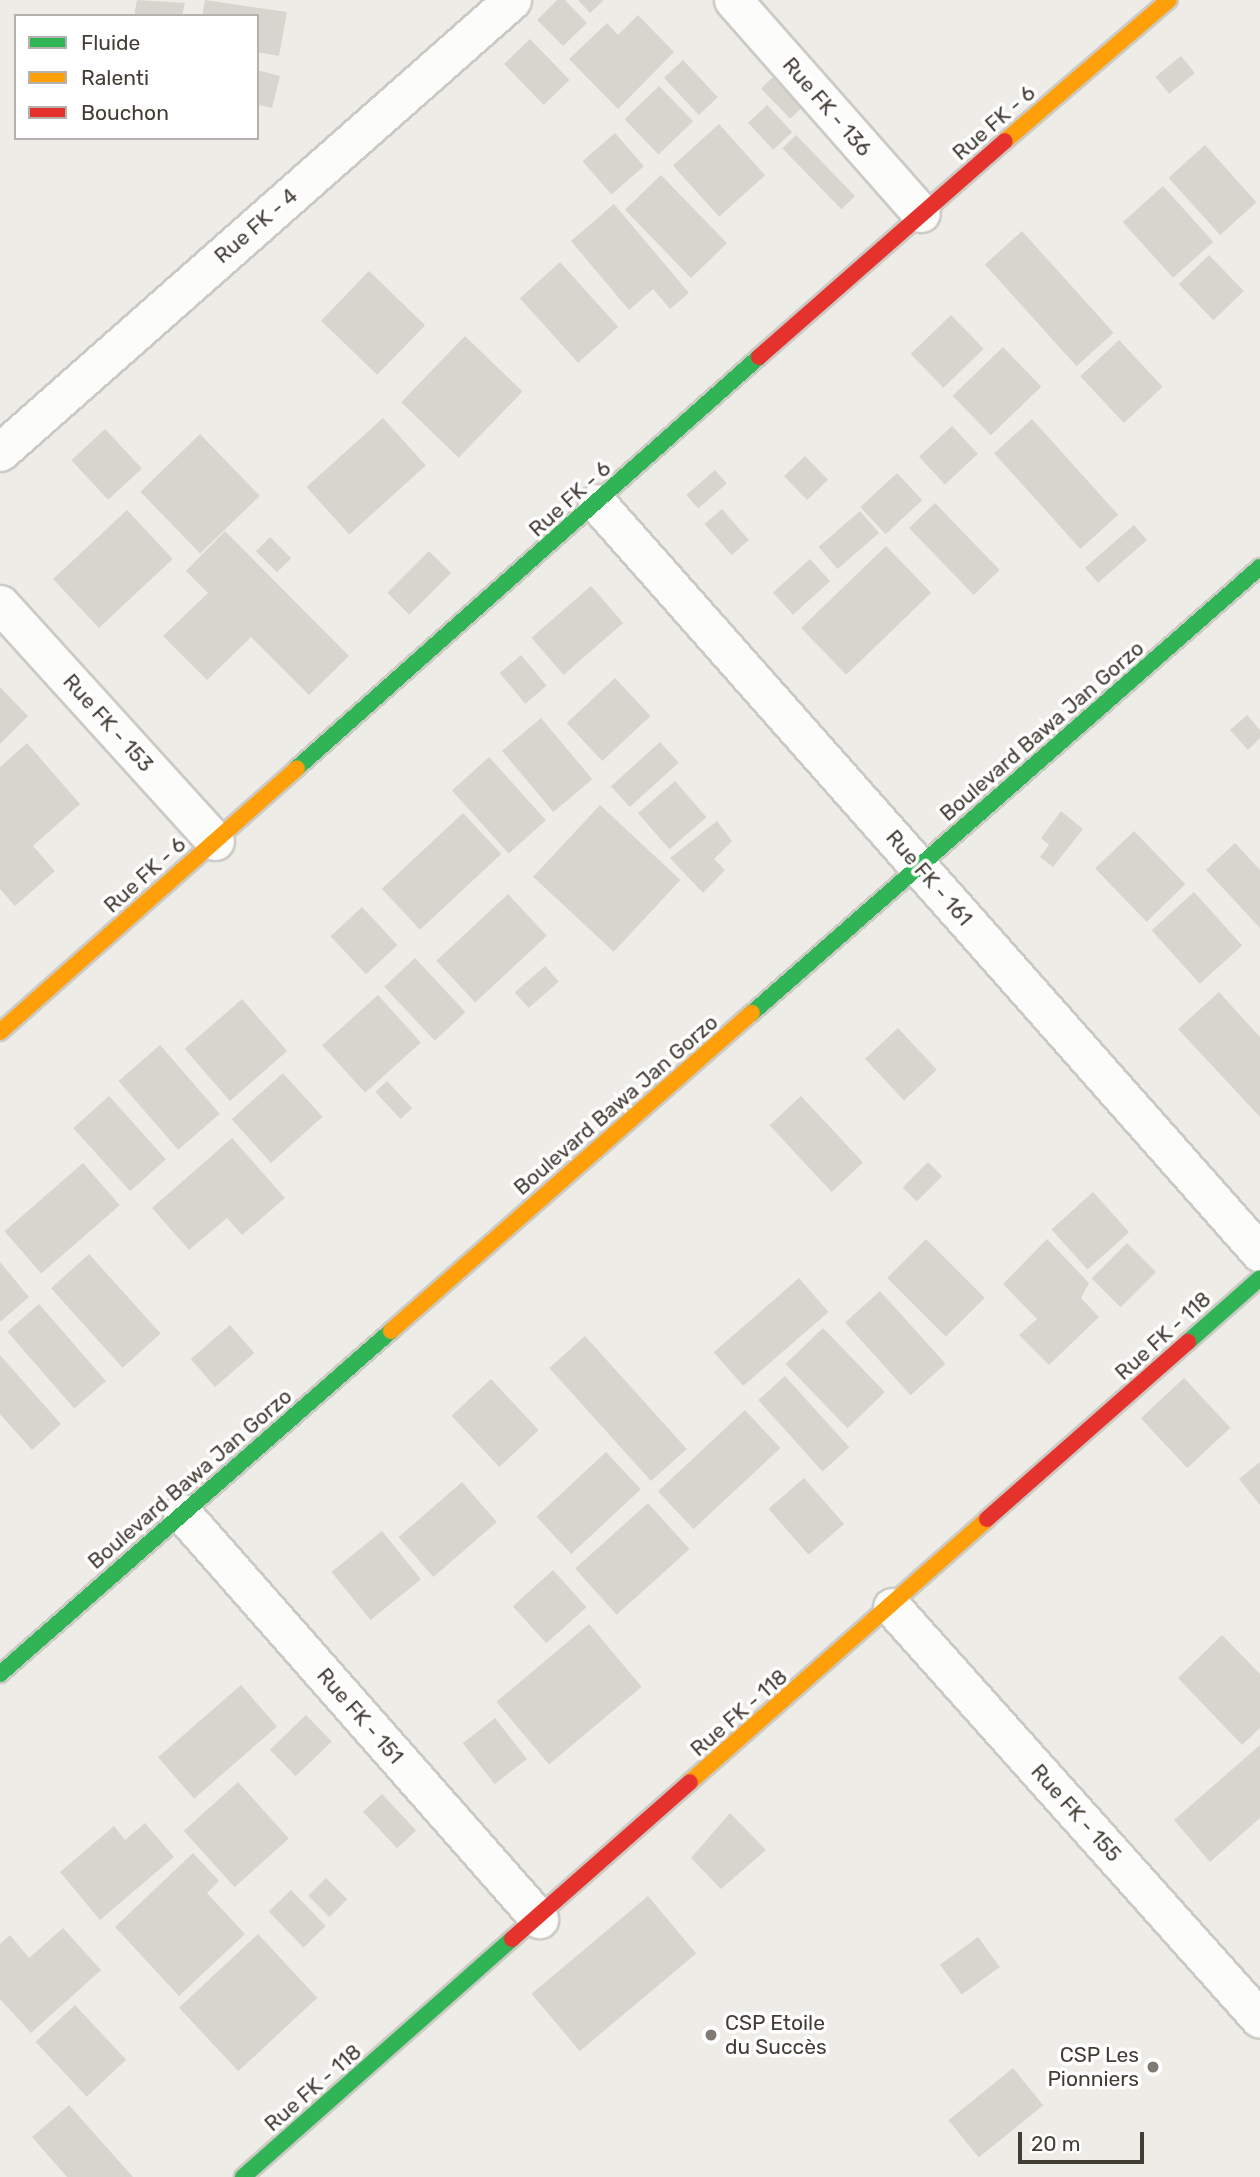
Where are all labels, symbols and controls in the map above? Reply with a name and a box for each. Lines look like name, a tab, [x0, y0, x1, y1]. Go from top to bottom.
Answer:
legend	[14, 14, 259, 140]
text: Fluide	[81, 30, 140, 55]
street label: Rue FK - 136	[777, 52, 877, 162]
text: Ralenti	[81, 65, 149, 90]
street label: Rue FK - 6	[948, 80, 1040, 166]
text: Bouchon	[81, 100, 169, 125]
street label: Rue FK - 4	[209, 183, 303, 269]
street label: Rue FK - 6	[524, 456, 616, 542]
street label: Boulevard Bawa Jan Gorzo	[935, 636, 1149, 826]
street label: Rue FK - 153	[58, 669, 158, 777]
street label: Rue FK - 161	[881, 825, 977, 931]
street label: Rue FK - 6	[99, 832, 191, 918]
street label: Boulevard Bawa Jan Gorzo	[509, 1010, 723, 1200]
street label: Rue FK - 118	[1110, 1286, 1216, 1386]
street label: Boulevard Bawa Jan Gorzo	[83, 1384, 297, 1574]
street label: Rue FK - 151	[312, 1663, 408, 1769]
street label: Rue FK - 118	[685, 1664, 793, 1762]
street label: Rue FK - 155	[1026, 1759, 1126, 1867]
place label: CSP Etoile du Succès	[725, 2010, 827, 2060]
marker: CSP Etoile du Succès	[703, 2027, 719, 2043]
street label: Rue FK - 118	[259, 2039, 367, 2137]
place label: CSP Les Pionniers	[1047, 2042, 1139, 2092]
marker: CSP Les Pionniers	[1145, 2059, 1161, 2075]
scale bar	[1022, 2118, 1148, 2162]
text: 20 m	[1031, 2131, 1080, 2156]

